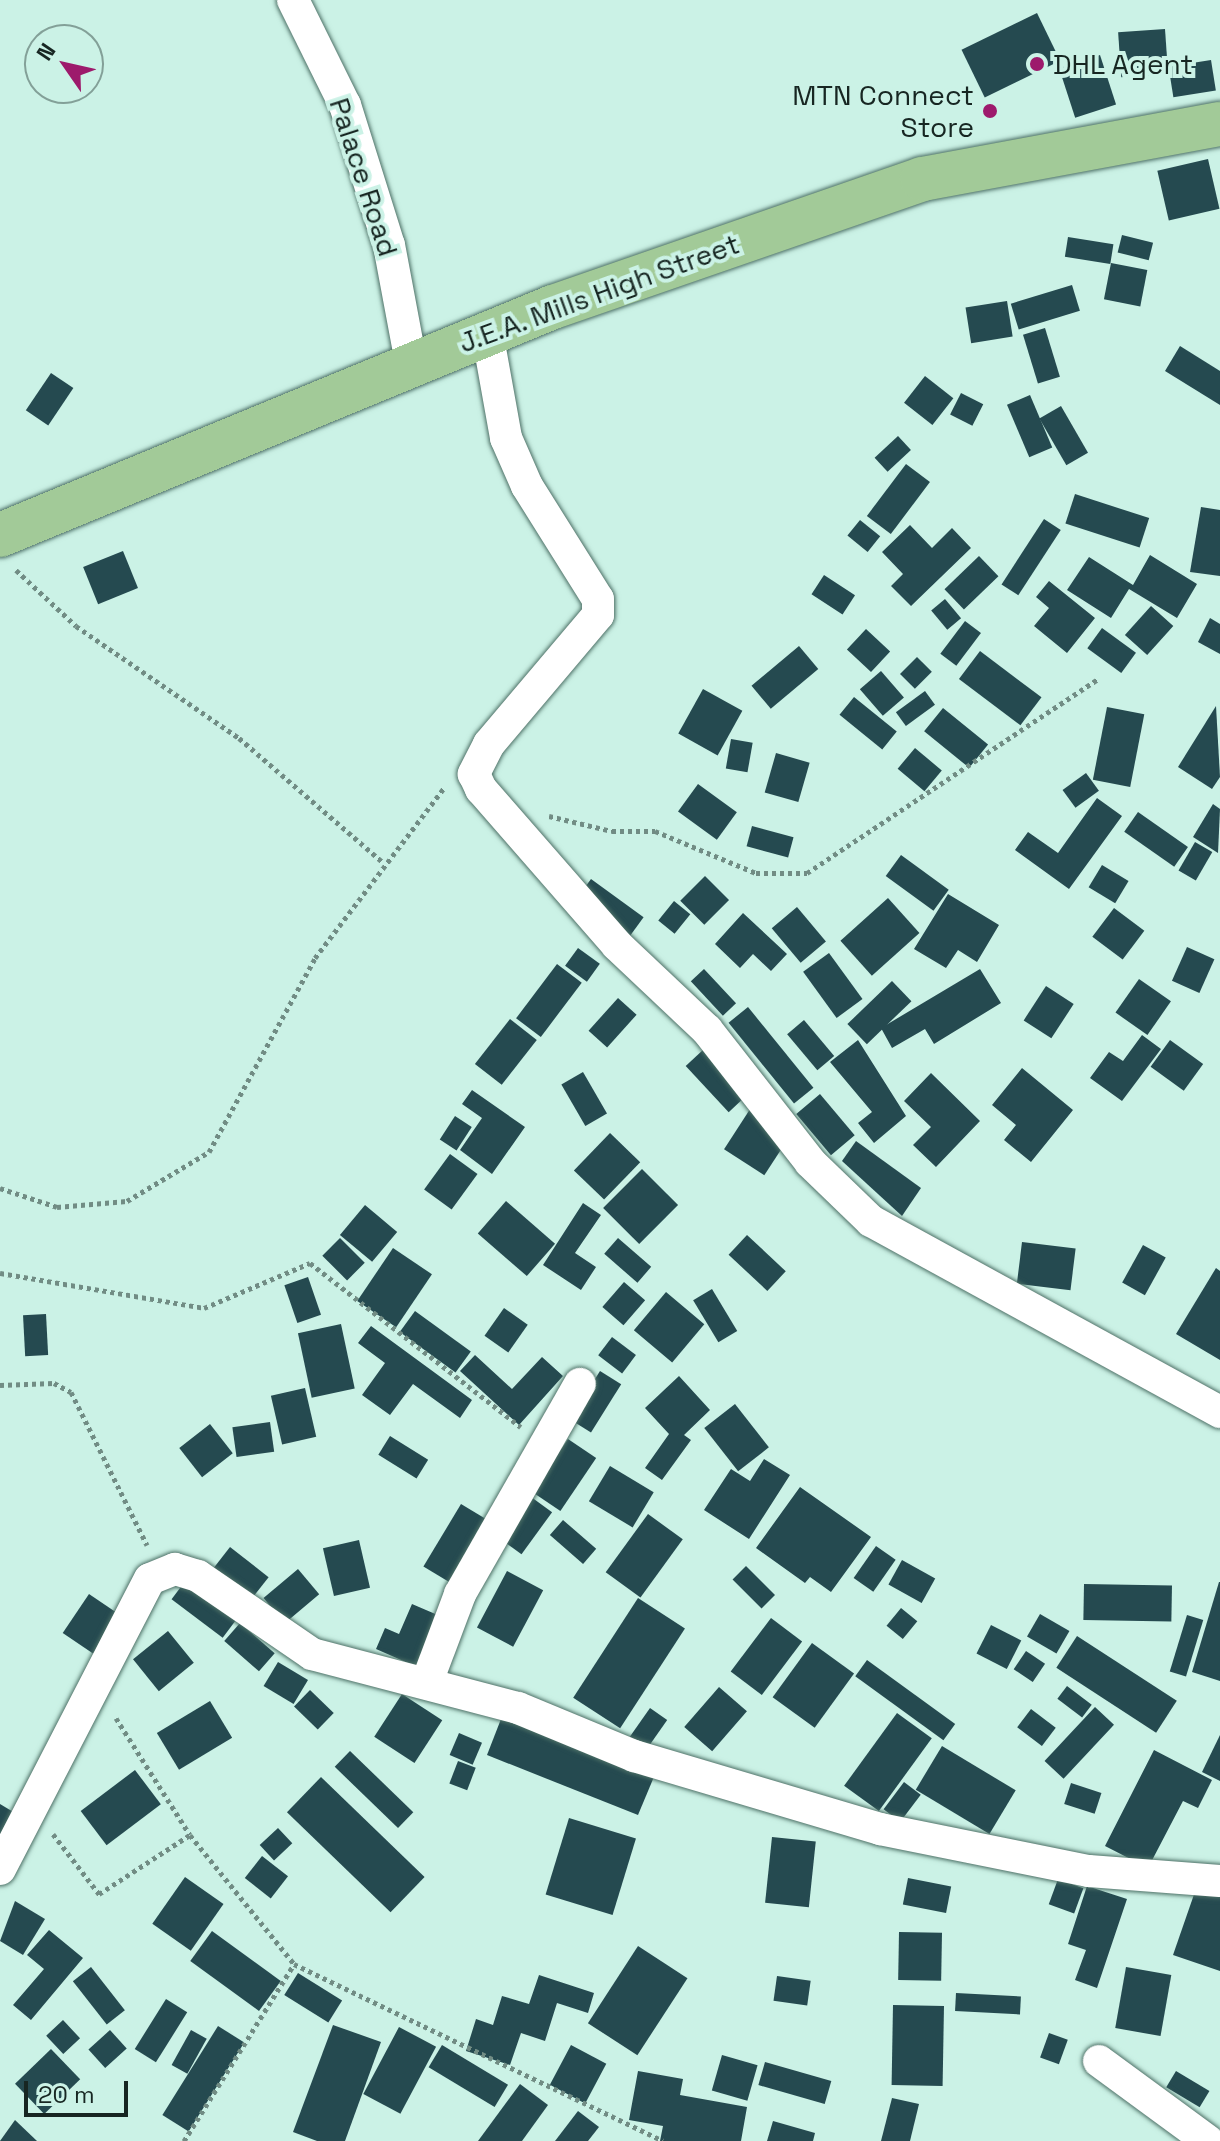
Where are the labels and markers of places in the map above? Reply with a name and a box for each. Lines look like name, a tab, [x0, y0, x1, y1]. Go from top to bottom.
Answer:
place label: DHL Agent	[1053, 47, 1194, 81]
marker: DHL Agent	[1028, 55, 1046, 73]
place label: MTN Connect Store	[792, 78, 974, 144]
marker: MTN Connect Store	[981, 102, 999, 120]

